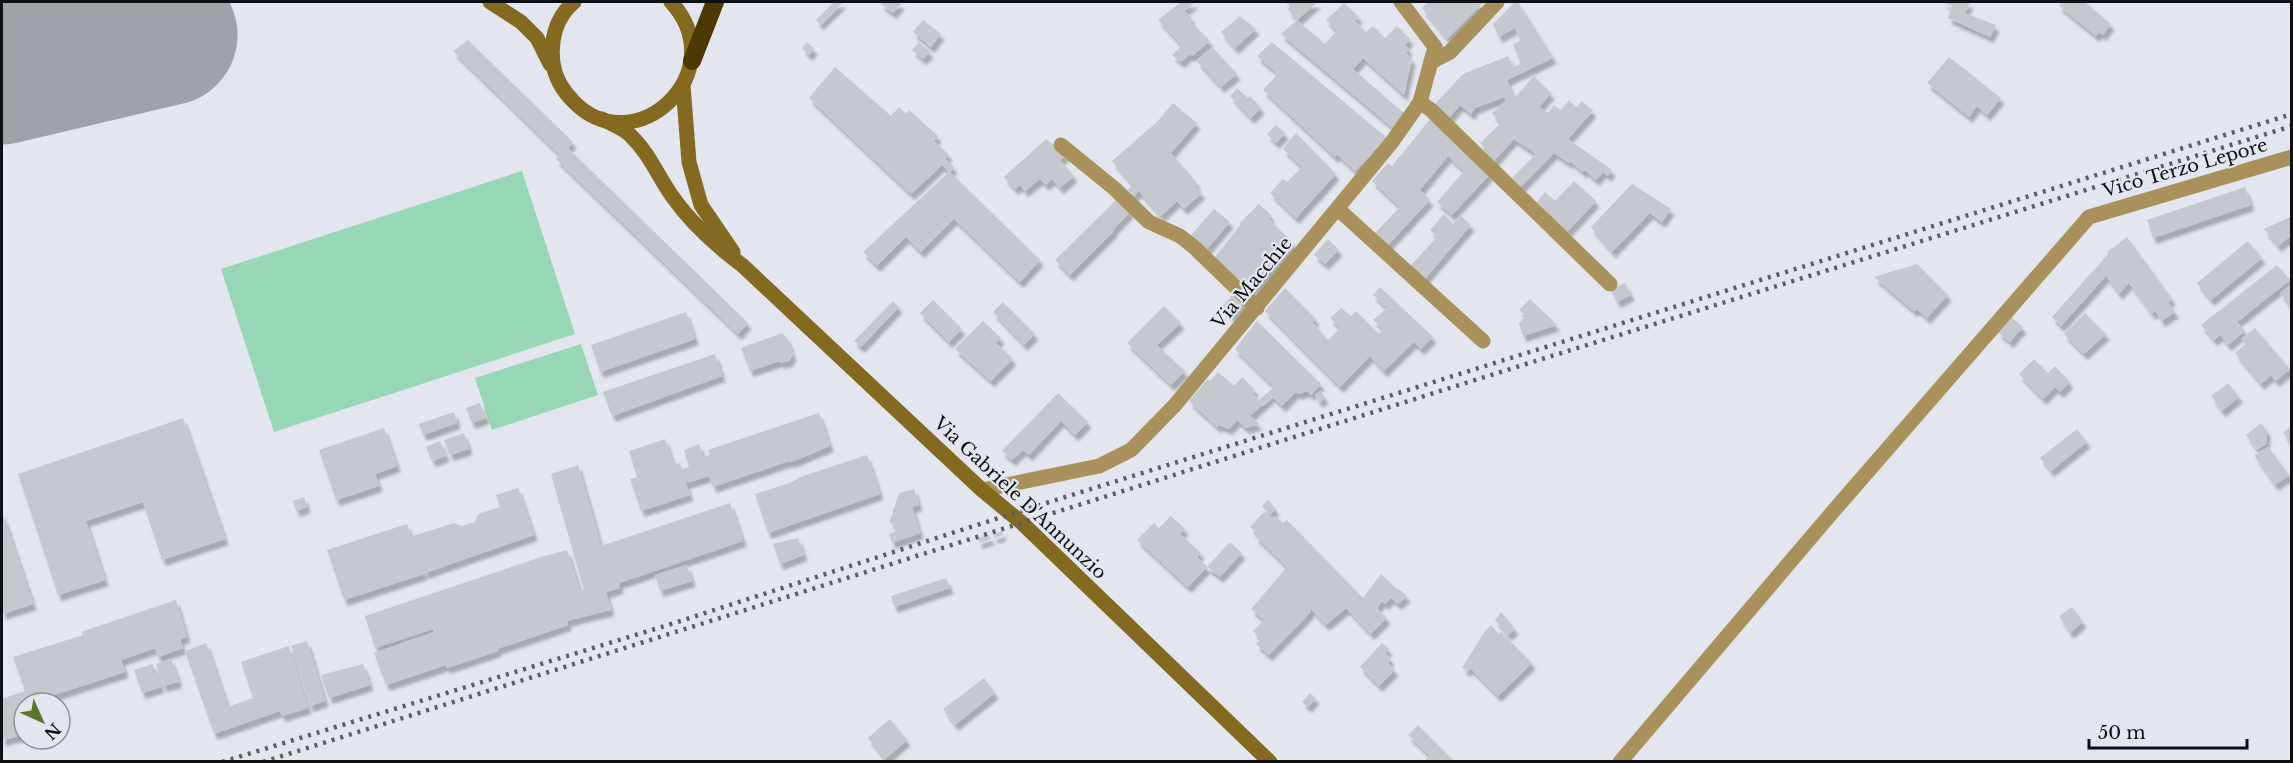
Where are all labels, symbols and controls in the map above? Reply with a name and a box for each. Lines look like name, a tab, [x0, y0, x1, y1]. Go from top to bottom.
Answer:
street label: Vico Terzo Lepore	[2099, 134, 2270, 202]
street label: Via Macchie	[1207, 233, 1297, 334]
street label: Via Gabriele D'Annunzio	[928, 411, 1111, 584]
north arrow	[12, 691, 72, 751]
scale bar	[2089, 712, 2246, 750]
text: N	[40, 719, 65, 744]
text: 50 m	[2098, 722, 2146, 744]

